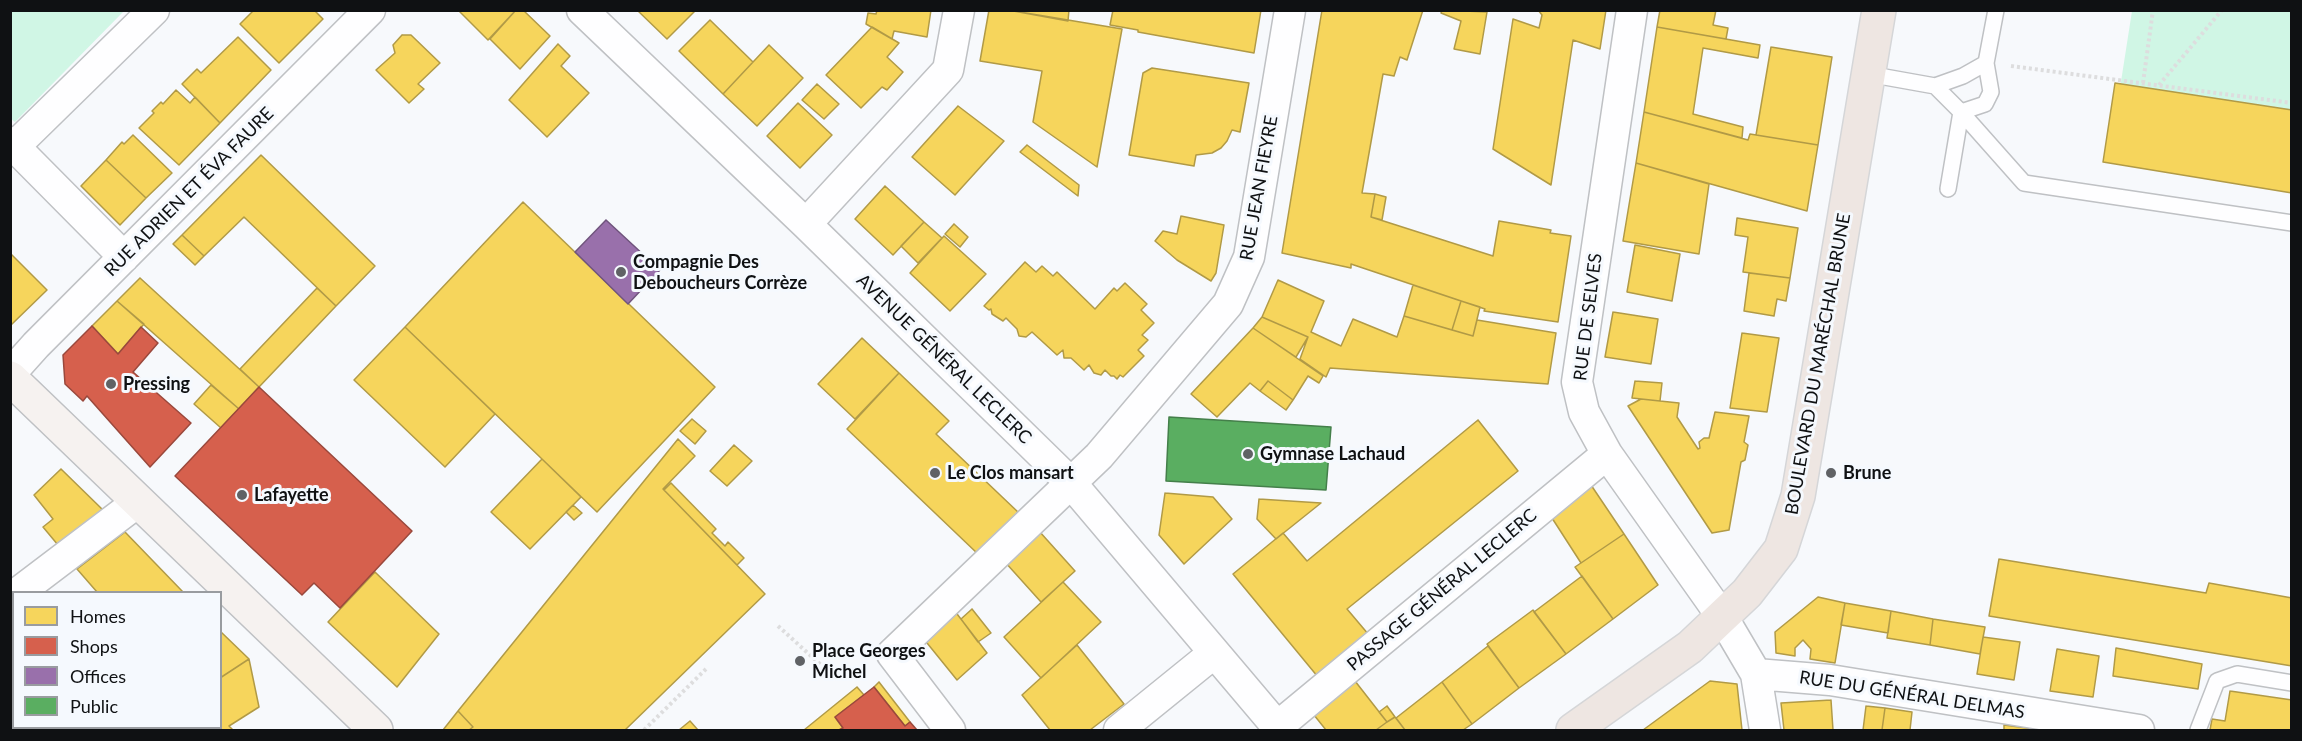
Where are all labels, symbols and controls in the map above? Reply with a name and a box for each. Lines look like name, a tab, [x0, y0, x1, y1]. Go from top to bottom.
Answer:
street label: RUE ADRIEN ET ÉVA FAURE	[100, 103, 278, 281]
street label: RUE JEAN FIEYRE	[1236, 114, 1282, 262]
street label: BOULEVARD DU MARÉCHAL BRUNE	[1781, 212, 1855, 516]
place label: Compagnie Des Deboucheurs Corrèze	[633, 251, 807, 294]
street label: RUE DE SELVES	[1569, 252, 1607, 382]
marker: Compagnie Des Deboucheurs Corrèze	[614, 265, 628, 279]
street label: AVENUE GÉNÉRAL LECLERC	[852, 270, 1036, 448]
place label: Pressing	[123, 373, 190, 395]
marker: Pressing	[104, 377, 118, 391]
place label: Gymnase Lachaud	[1260, 443, 1405, 465]
marker: Gymnase Lachaud	[1241, 447, 1255, 461]
place label: Le Clos mansart	[947, 462, 1074, 484]
place label: Brune	[1843, 462, 1891, 484]
marker: Le Clos mansart	[928, 466, 942, 480]
marker: Brune	[1824, 466, 1838, 480]
place label: Lafayette	[254, 484, 329, 506]
marker: Lafayette	[235, 488, 249, 502]
street label: PASSAGE GÉNÉRAL LECLERC	[1343, 504, 1541, 676]
legend	[12, 591, 222, 729]
text: Homes	[70, 605, 126, 627]
text: Shops	[70, 635, 118, 657]
place label: Place Georges Michel	[812, 640, 926, 682]
marker: Place Georges Michel	[793, 654, 807, 668]
text: Offices	[70, 665, 126, 687]
street label: RUE DU GÉNÉRAL DELMAS	[1798, 667, 2026, 723]
text: Public	[70, 695, 118, 717]

